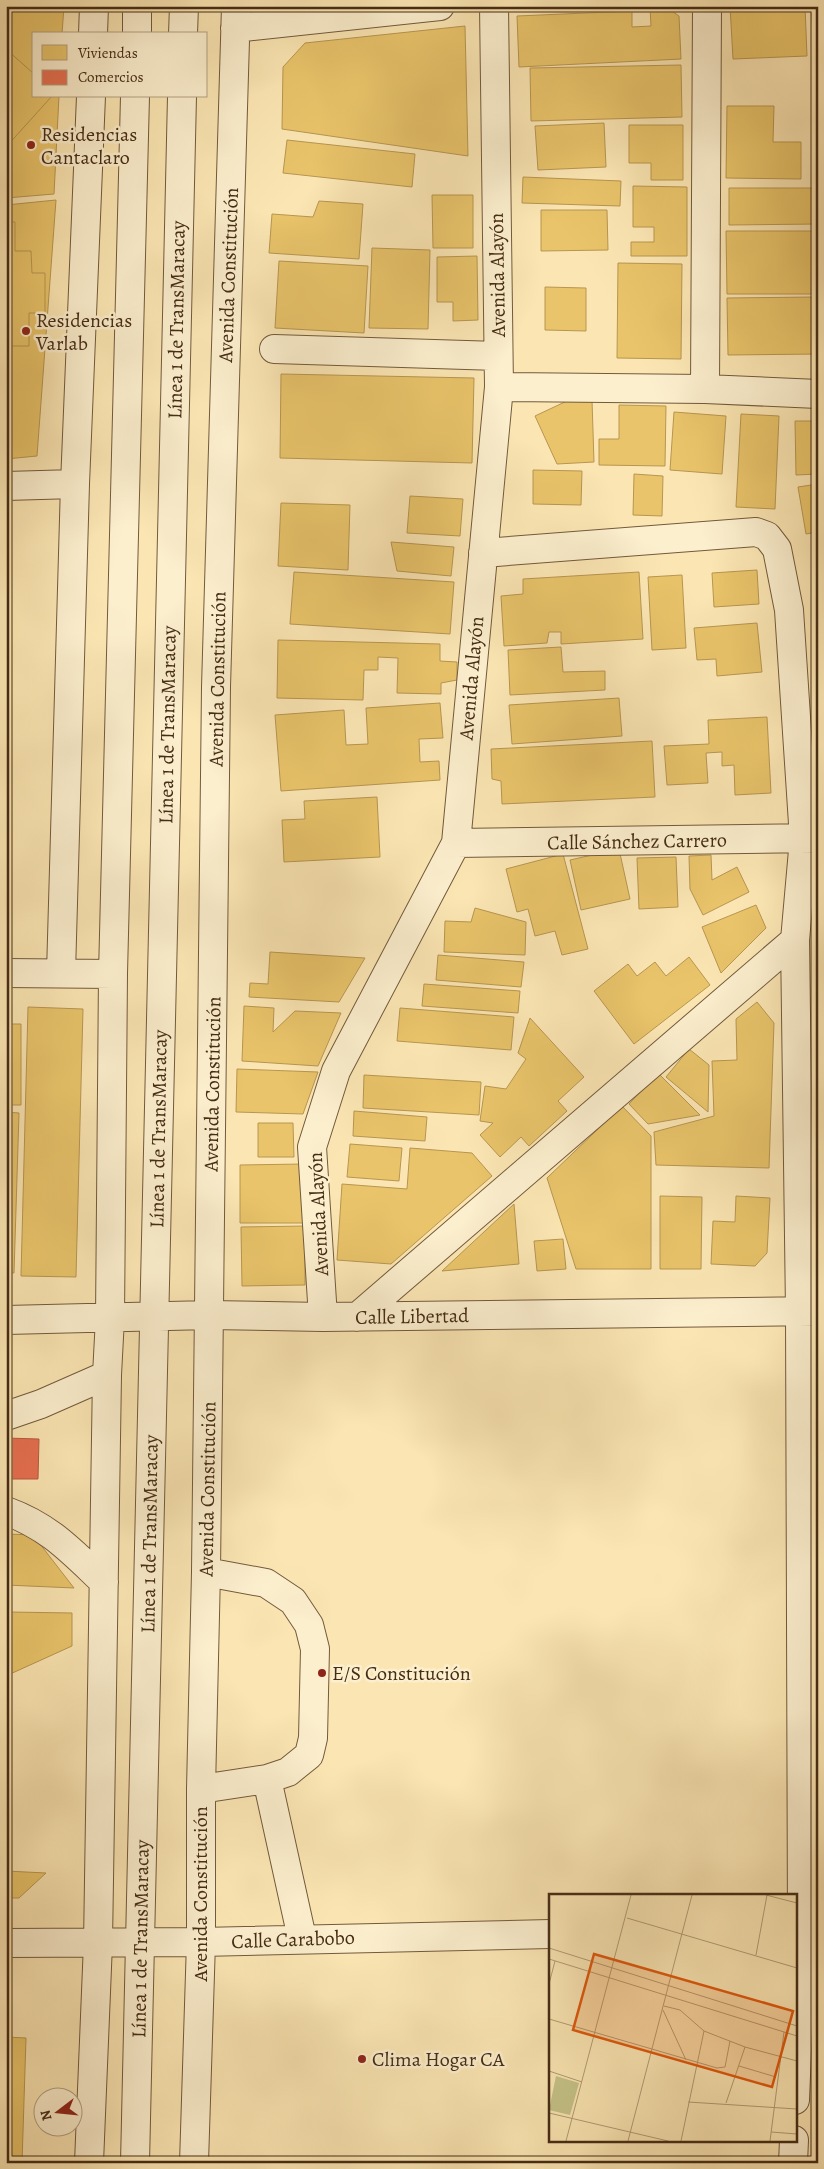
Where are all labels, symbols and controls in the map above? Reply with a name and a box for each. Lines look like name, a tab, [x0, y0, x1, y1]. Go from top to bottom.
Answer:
legend	[32, 32, 208, 98]
text: Viviendas	[77, 43, 138, 63]
text: Comercios	[78, 67, 143, 87]
place label: Residencias Cantaclaro	[41, 121, 137, 171]
marker: Residencias Cantaclaro	[25, 139, 37, 151]
street label: Avenida Constitución	[212, 187, 245, 364]
street label: Avenida Alayón	[483, 213, 512, 338]
street label: Línea 1 de TransMaracay	[161, 219, 192, 419]
place label: Residencias Varlab	[35, 307, 132, 357]
marker: Residencias Varlab	[20, 325, 32, 337]
street label: Avenida Constitución	[202, 591, 233, 768]
street label: Avenida Alayón	[453, 615, 490, 742]
street label: Línea 1 de TransMaracay	[152, 624, 183, 824]
street label: Calle Sánchez Carrero	[547, 826, 727, 857]
street label: Avenida Constitución	[197, 996, 228, 1173]
street label: Línea 1 de TransMaracay	[143, 1028, 174, 1228]
street label: Avenida Alayón	[302, 1151, 335, 1278]
street label: Calle Libertad	[355, 1302, 469, 1331]
street label: Avenida Constitución	[192, 1401, 223, 1578]
street label: Línea 1 de TransMaracay	[134, 1433, 165, 1633]
place label: E/S Constitución	[332, 1660, 471, 1687]
marker: E/S Constitución	[316, 1667, 328, 1679]
street label: Avenida Constitución	[187, 1806, 214, 1983]
street label: Línea 1 de TransMaracay	[125, 1838, 156, 2038]
inset map	[549, 1894, 796, 2142]
street label: Calle Carabobo	[231, 1924, 355, 1955]
place label: Clima Hogar CA	[372, 2046, 505, 2073]
marker: Clima Hogar CA	[356, 2053, 368, 2065]
north arrow	[32, 2086, 82, 2136]
text: N	[35, 2108, 57, 2123]

